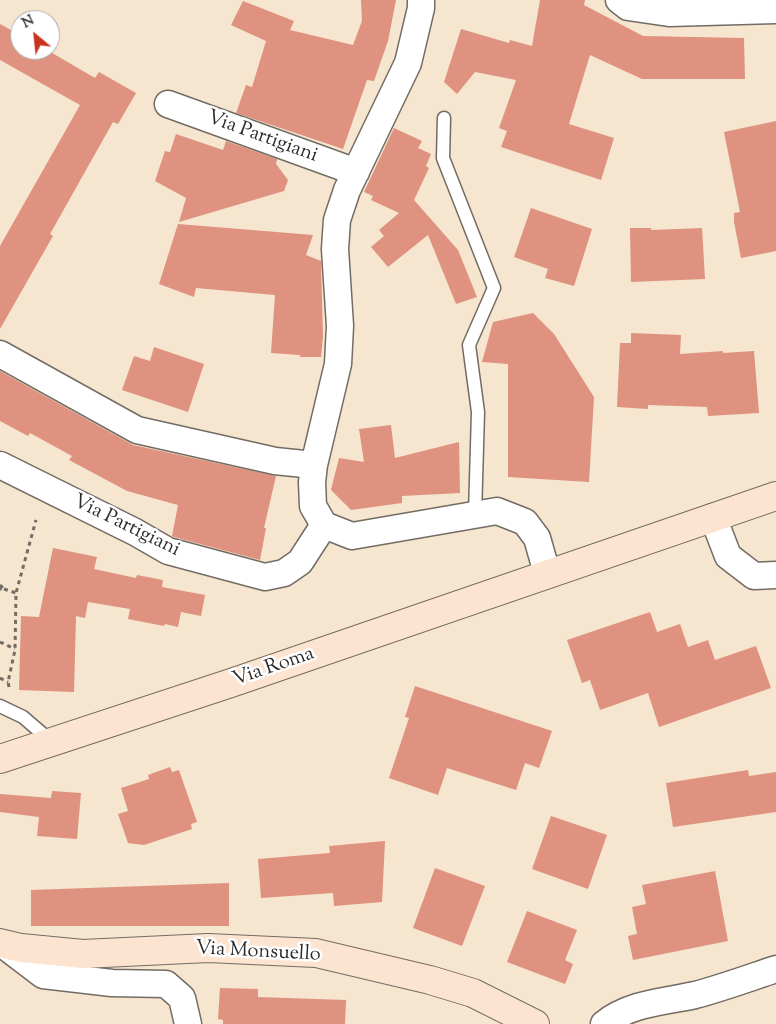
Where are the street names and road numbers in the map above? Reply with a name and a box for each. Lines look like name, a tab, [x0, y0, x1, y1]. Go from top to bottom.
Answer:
street label: Via Partigiani	[203, 107, 321, 169]
street label: Via Partigiani	[69, 491, 183, 563]
street label: Via Roma	[230, 643, 318, 693]
street label: Via Monsuello	[195, 938, 321, 968]

